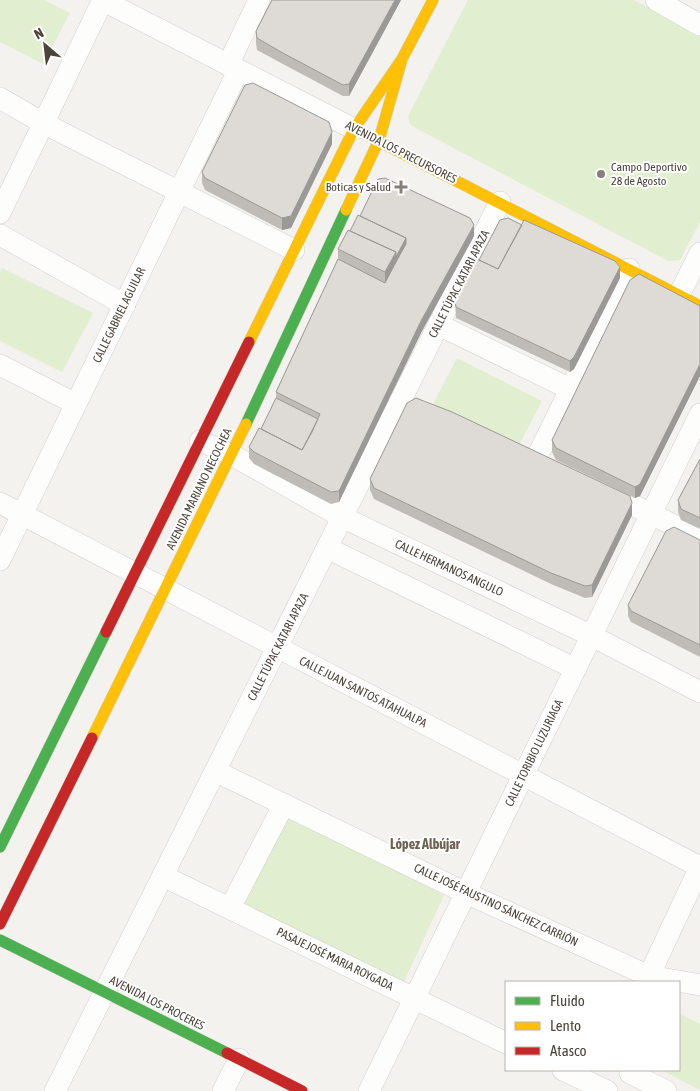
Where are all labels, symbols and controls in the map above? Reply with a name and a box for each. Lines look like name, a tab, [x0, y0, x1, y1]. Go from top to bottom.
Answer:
north arrow	[20, 20, 70, 70]
text: N	[31, 25, 46, 43]
street label: AVENIDA LOS PRECURSORES	[343, 118, 459, 186]
place label: Campo Deportivo 28 de Agosto	[611, 160, 688, 188]
marker: Campo Deportivo 28 de Agosto	[595, 168, 607, 180]
place label: Boticas y Salud	[326, 180, 391, 194]
marker: Boticas y Salud	[395, 181, 407, 193]
street label: CALLE TÚPAC KATARI APAZA	[426, 228, 492, 340]
street label: CALLE GABRIEL AGUILAR	[90, 265, 148, 365]
street label: AVENIDA MARIANO NECOCHEA	[163, 426, 235, 552]
street label: CALLE HERMANOS ANGULO	[393, 537, 505, 599]
street label: CALLE TÚPAC KATARI APAZA	[245, 591, 311, 703]
street label: CALLE JUAN SANTOS ATAHUALPA	[297, 654, 429, 730]
street label: CALLE TORIBIO LUZURIAGA	[502, 697, 566, 809]
district label: López Albújar	[390, 836, 461, 852]
street label: CALLE JOSÉ FAUSTINO SÁNCHEZ CARRIÓN	[412, 861, 580, 949]
street label: PASAJE JOSÉ MARIA ROYGADA	[274, 925, 396, 993]
street label: AVENIDA LOS PROCERES	[107, 973, 207, 1033]
legend	[505, 981, 680, 1071]
text: Fluido	[550, 992, 585, 1009]
text: Lento	[550, 1017, 581, 1034]
text: Atasco	[550, 1042, 587, 1059]

